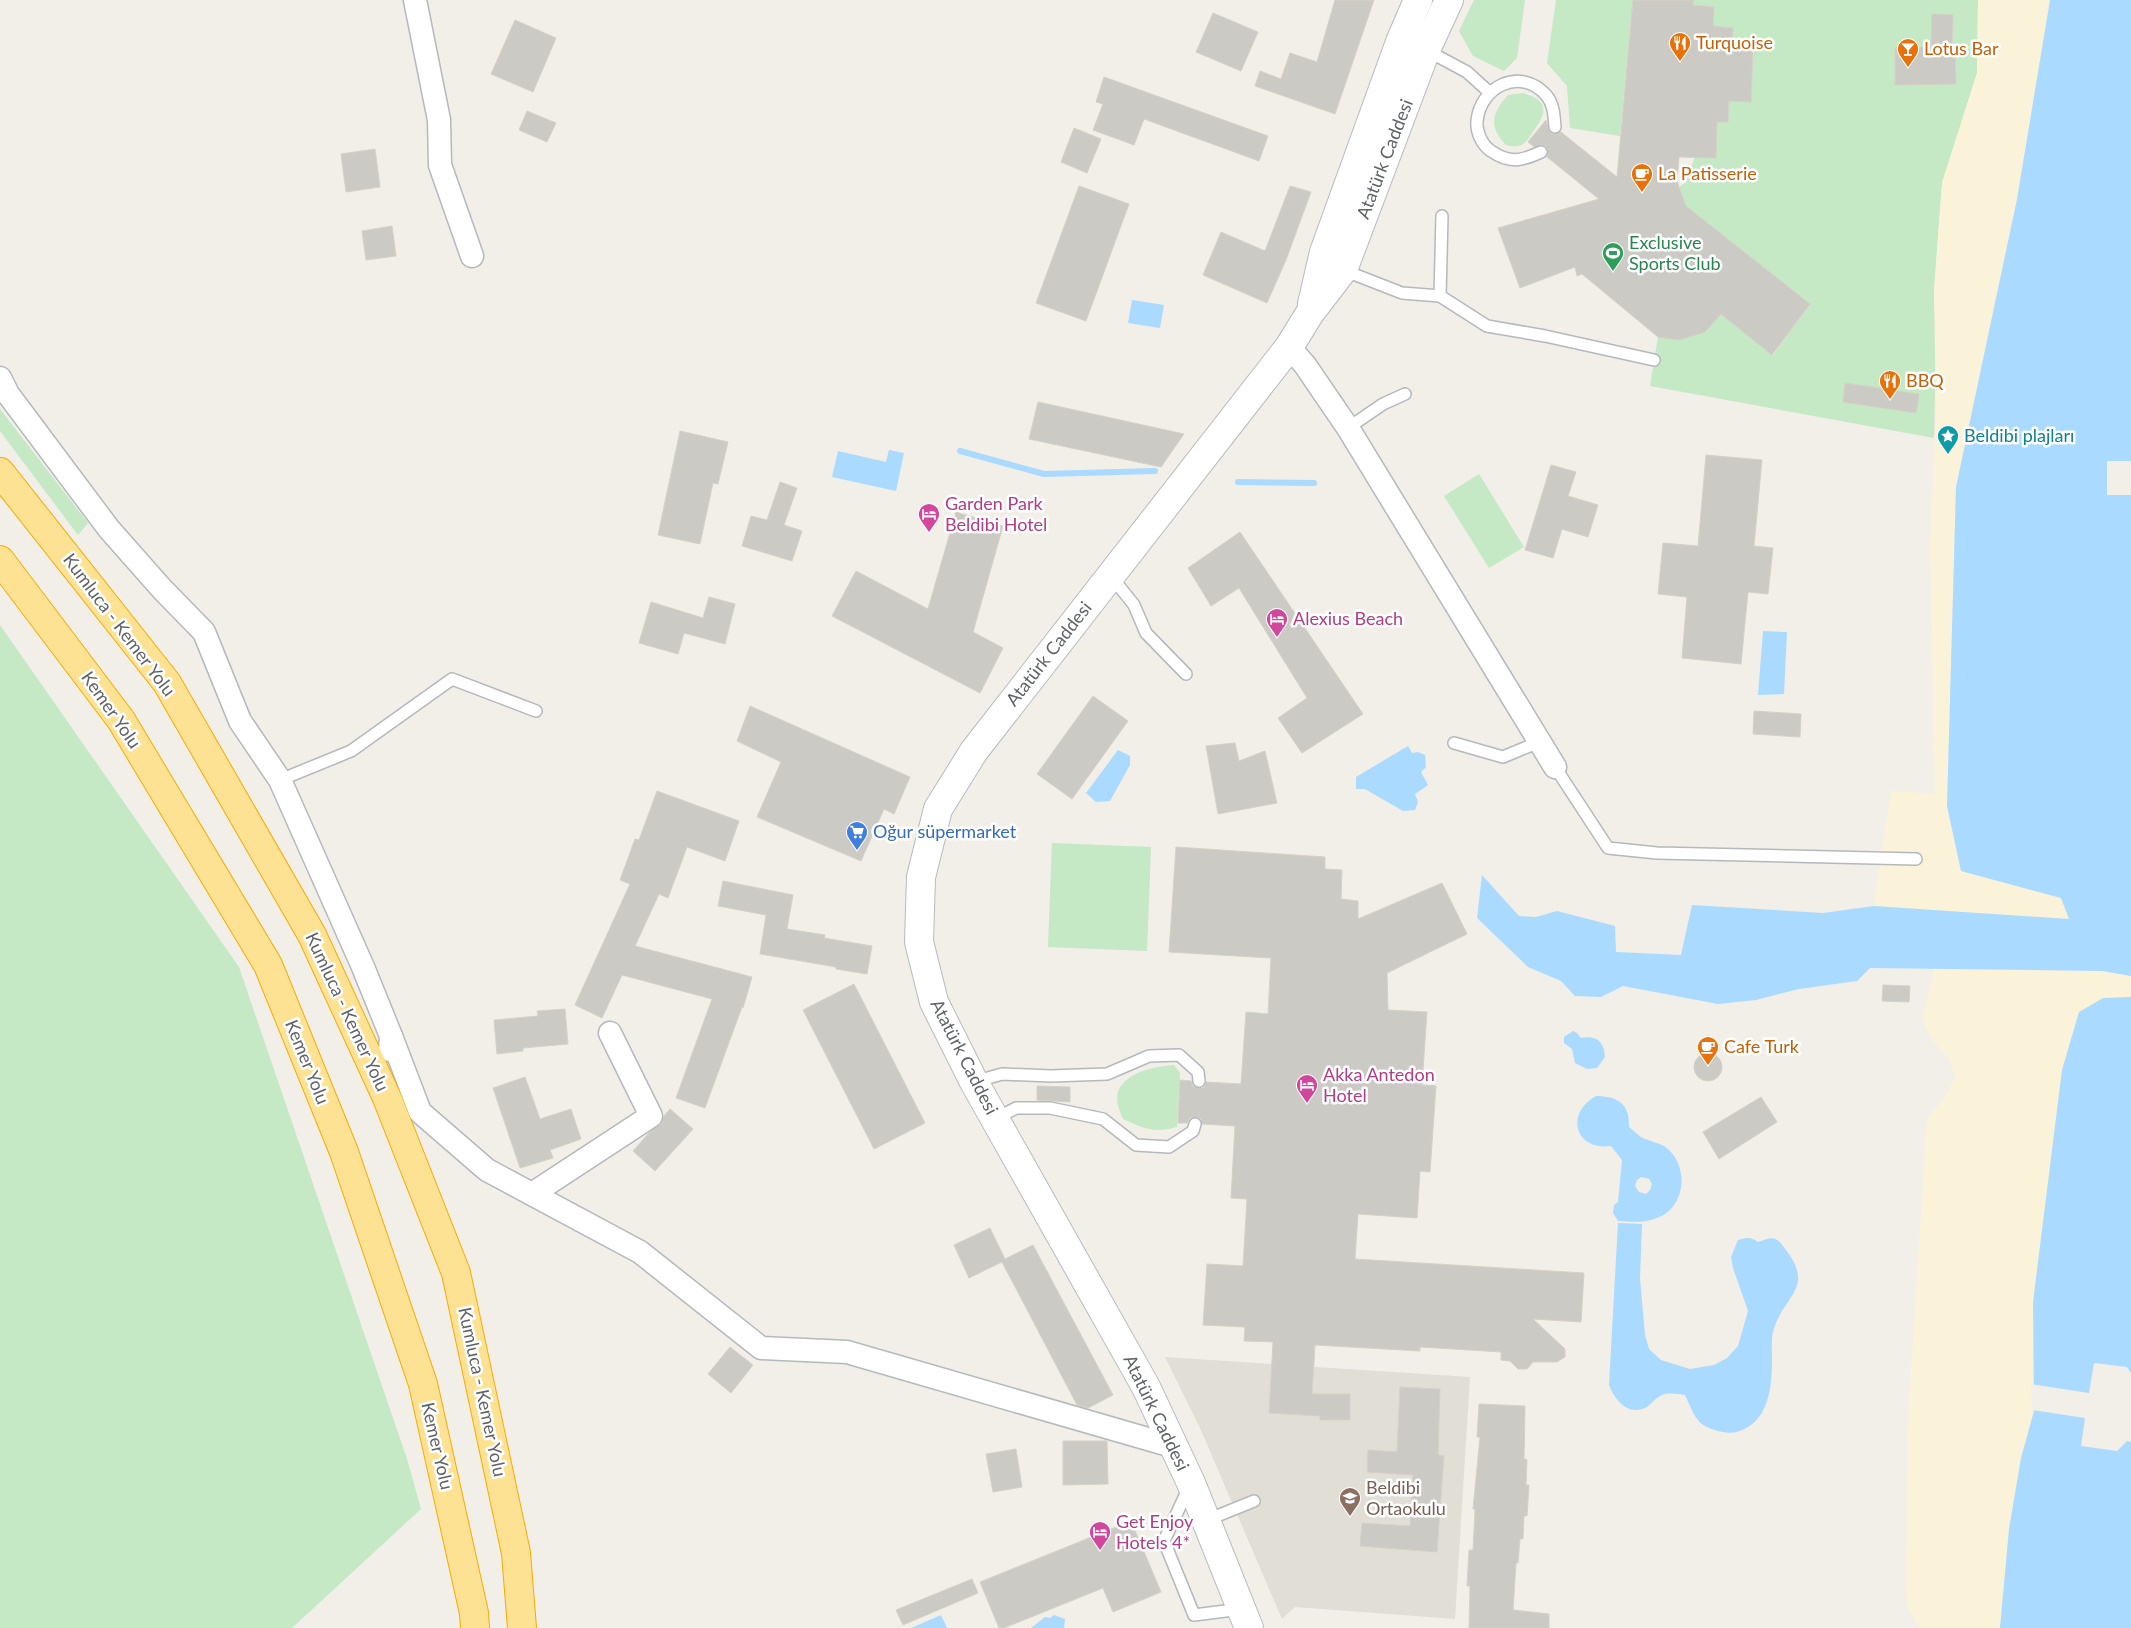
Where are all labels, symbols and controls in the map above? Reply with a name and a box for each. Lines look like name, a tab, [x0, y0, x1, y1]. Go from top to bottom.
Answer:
restaurant icon: Turquoise	[1668, 31, 1692, 62]
place label: Turquoise	[1696, 31, 1773, 53]
bar icon: Lotus Bar	[1896, 37, 1920, 68]
place label: Lotus Bar	[1924, 37, 1999, 59]
street label: Atatürk Caddesi	[1351, 96, 1417, 222]
cafe icon: La Patisserie	[1630, 162, 1654, 193]
place label: La Patisserie	[1658, 162, 1757, 184]
place label: Exclusive Sports Club	[1629, 231, 1721, 274]
sports icon: Exclusive Sports Club	[1601, 241, 1625, 272]
restaurant icon: BBQ	[1878, 369, 1902, 400]
place label: BBQ	[1906, 369, 1944, 391]
place icon: Beldibi plajları	[1936, 424, 1960, 455]
place label: Beldibi plajları	[1964, 424, 2074, 446]
place label: Garden Park Beldibi Hotel	[945, 492, 1047, 535]
hotel icon: Garden Park Beldibi Hotel	[917, 502, 941, 533]
street label: Kumluca - Kemer Yolu	[59, 549, 181, 700]
street label: Atatürk Caddesi	[1001, 597, 1096, 710]
hotel icon: Alexius Beach	[1265, 607, 1289, 638]
place label: Alexius Beach	[1293, 607, 1403, 629]
street label: Kemer Yolu	[77, 667, 146, 752]
supermarket icon: Oğur süpermarket	[845, 820, 869, 851]
place label: Oğur süpermarket	[873, 820, 1017, 842]
street label: Kumluca - Kemer Yolu	[300, 929, 394, 1095]
street label: Atatürk Caddesi	[926, 995, 1003, 1118]
street label: Kemer Yolu	[280, 1016, 334, 1108]
cafe icon: Cafe Turk	[1696, 1035, 1720, 1066]
place label: Cafe Turk	[1724, 1035, 1800, 1057]
place label: Akka Antedon Hotel	[1323, 1063, 1435, 1106]
hotel icon: Akka Antedon Hotel	[1295, 1073, 1319, 1104]
street label: Kumluca - Kemer Yolu	[454, 1305, 512, 1479]
street label: Atatürk Caddesi	[1119, 1351, 1195, 1474]
street label: Kemer Yolu	[417, 1400, 459, 1492]
place label: Beldibi Ortaokulu	[1366, 1476, 1446, 1519]
school or university icon: Beldibi Ortaokulu	[1338, 1486, 1362, 1517]
place label: Get Enjoy Hotels 4*	[1116, 1510, 1194, 1553]
hotel icon: Get Enjoy Hotels 4*	[1088, 1520, 1112, 1551]

